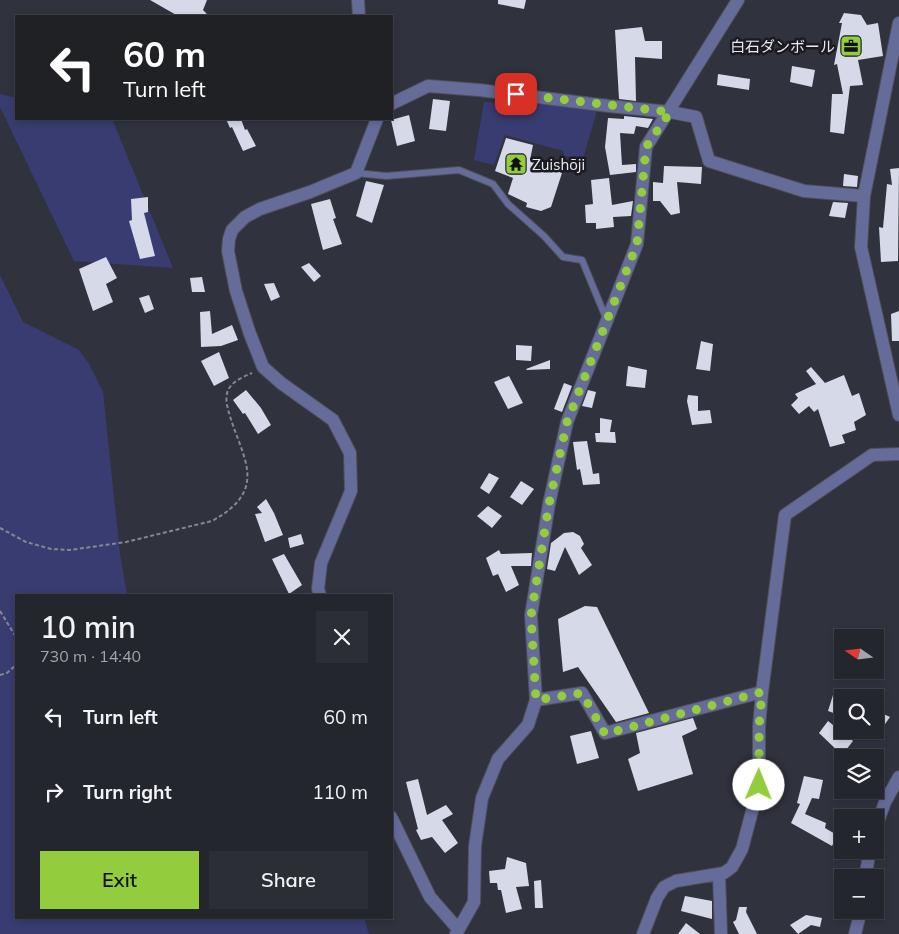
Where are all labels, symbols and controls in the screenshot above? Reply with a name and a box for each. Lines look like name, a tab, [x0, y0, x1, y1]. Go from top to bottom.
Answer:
text: 60 m	[123, 32, 206, 76]
office icon: 白石ダンボール	[839, 34, 863, 58]
icon: left	[40, 35, 105, 100]
place label: 白石ダンボール	[730, 37, 835, 56]
pin	[495, 73, 537, 115]
text: Turn left	[123, 75, 206, 103]
icon: arrive	[502, 80, 530, 108]
temple icon: Zuishōji	[504, 152, 528, 176]
place label: Zuishōji	[532, 155, 585, 174]
text: 10 min	[40, 608, 136, 646]
button: close	[316, 611, 368, 663]
north arrow	[834, 629, 884, 679]
map controls	[834, 629, 884, 919]
text: 730 m · 14:40	[40, 646, 141, 666]
button: search	[834, 689, 884, 739]
icon: left	[40, 703, 68, 731]
text: Turn left	[83, 705, 158, 729]
text: 60 m	[324, 705, 368, 729]
button: layers	[834, 749, 884, 799]
position arrow	[732, 758, 784, 810]
icon: right	[40, 778, 68, 806]
text: Turn right	[83, 780, 172, 804]
text: 110 m	[312, 780, 368, 804]
button: +	[834, 809, 884, 859]
button: Exit	[40, 851, 199, 909]
button: Share	[209, 851, 368, 909]
button: −	[834, 869, 884, 919]

